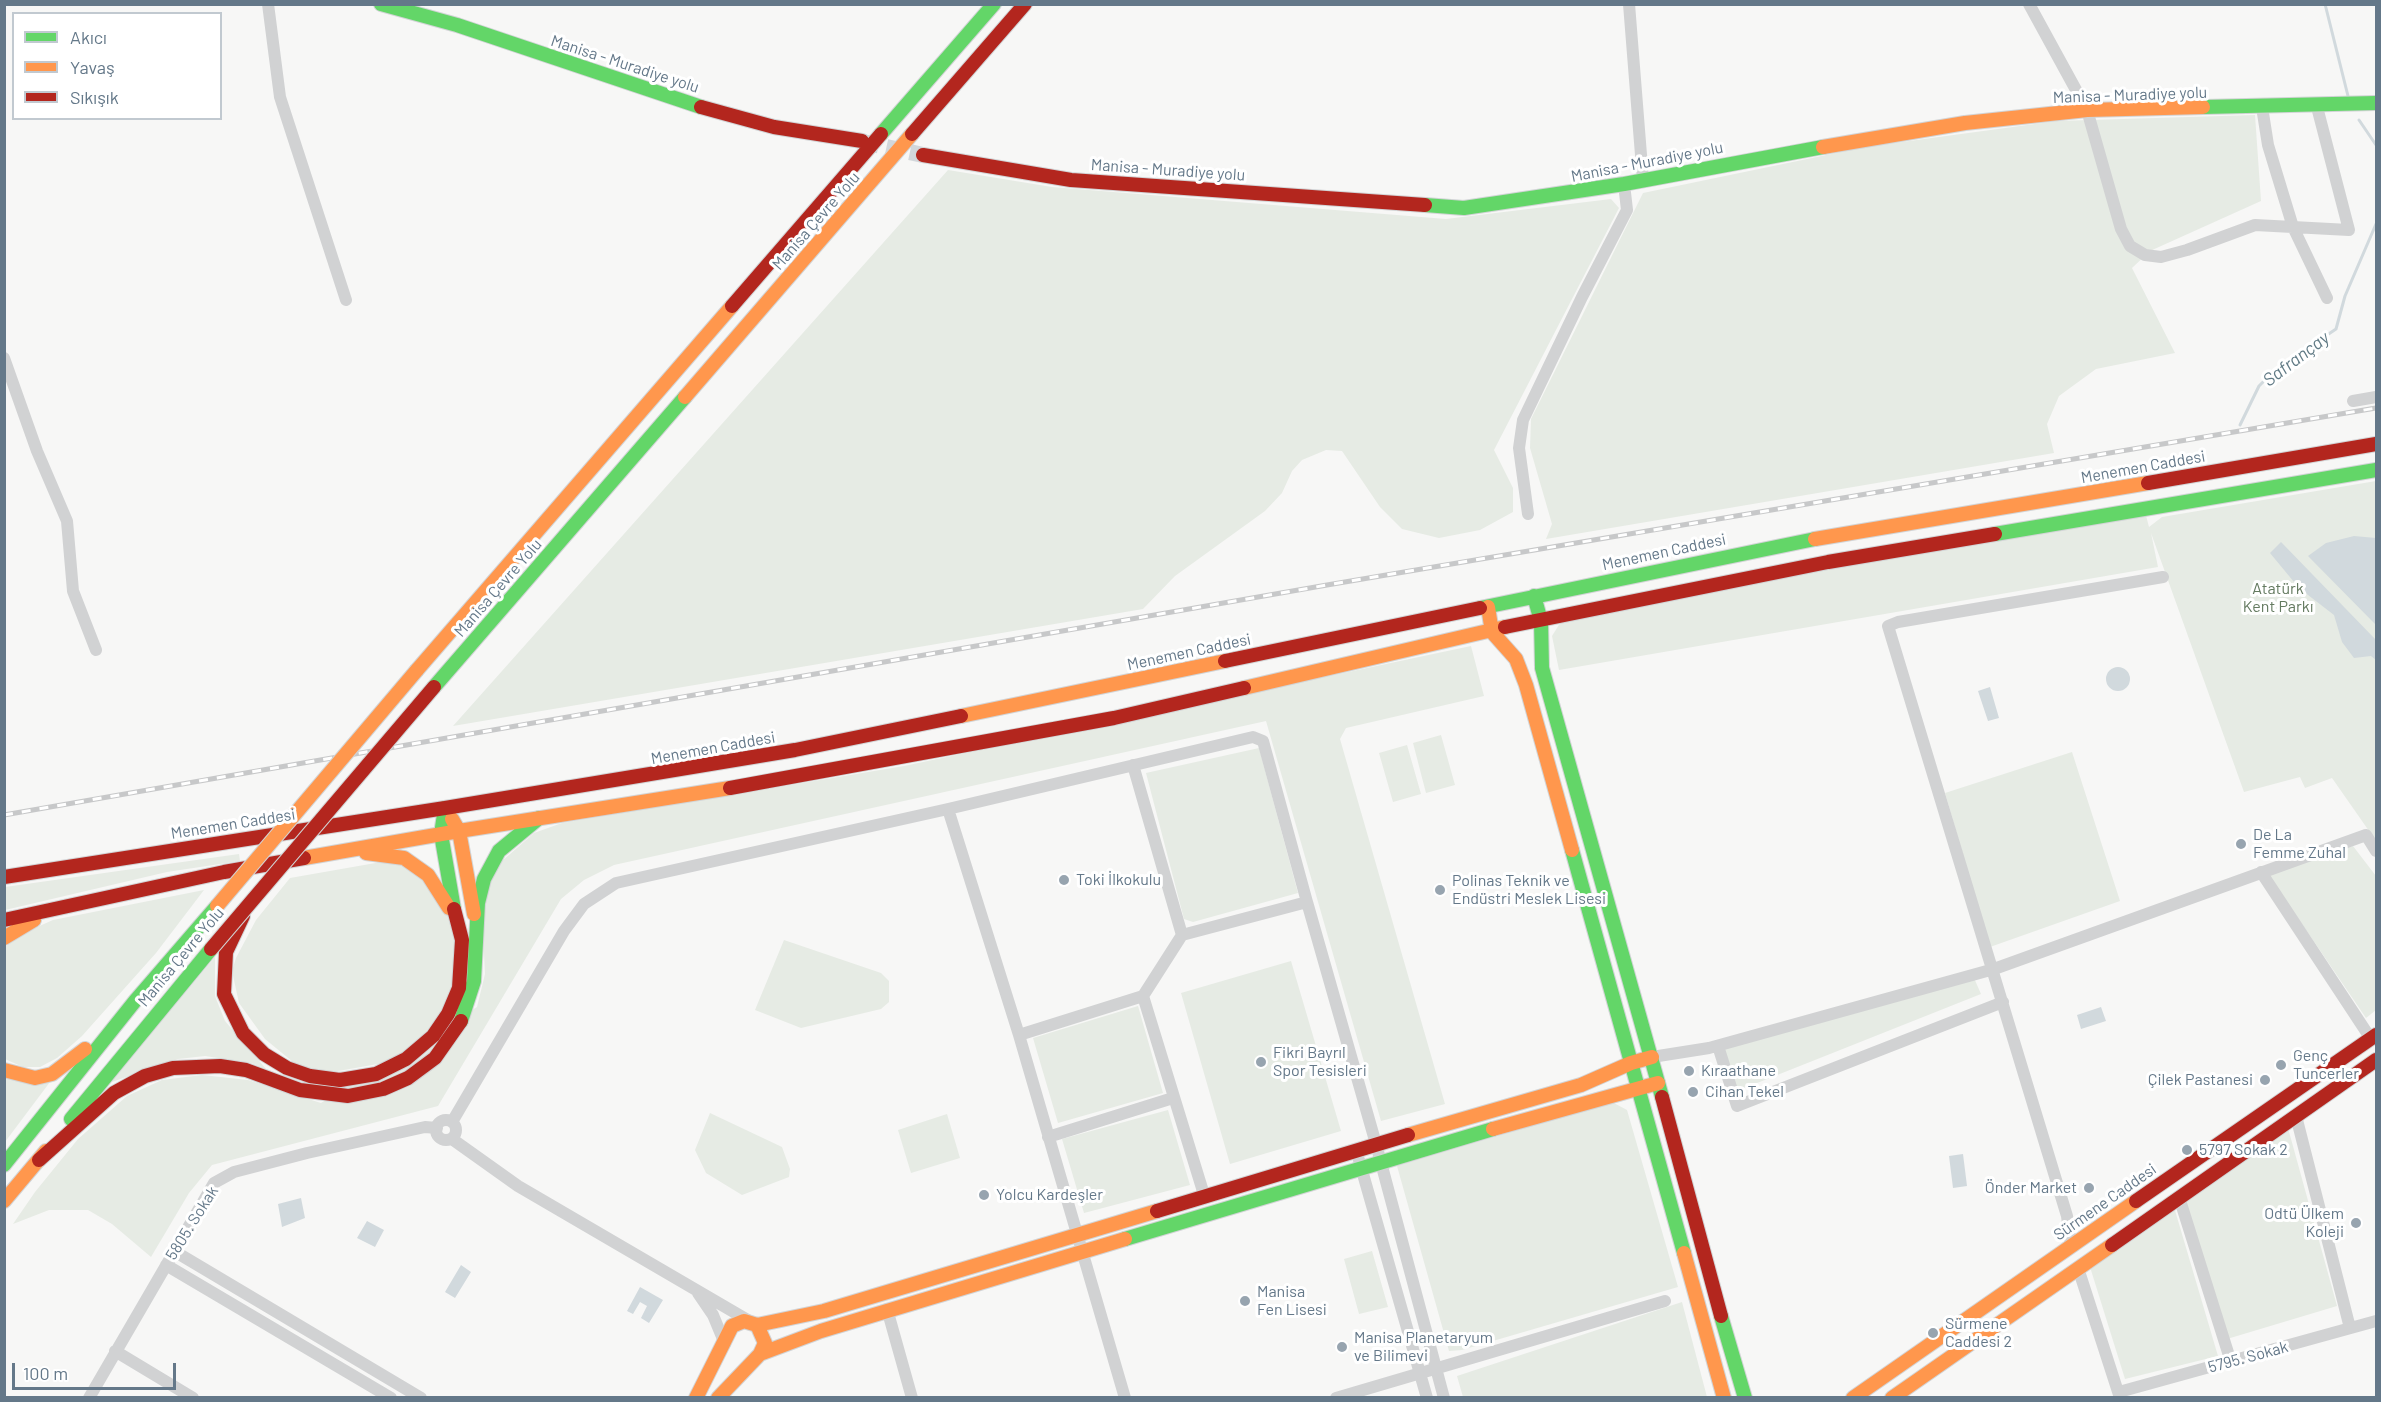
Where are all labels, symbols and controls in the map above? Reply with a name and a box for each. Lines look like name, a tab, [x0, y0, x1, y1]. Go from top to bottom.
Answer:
legend	[12, 12, 222, 120]
text: Akıcı	[70, 26, 107, 48]
street label: Manisa - Muradiye yolu	[549, 31, 701, 97]
text: Yavaş	[70, 56, 115, 78]
street label: Manisa - Muradiye yolu	[2052, 83, 2208, 107]
text: Sıkışık	[70, 86, 119, 108]
street label: Manisa - Muradiye yolu	[1569, 138, 1725, 186]
street label: Manisa - Muradiye yolu	[1090, 155, 1246, 185]
street label: Manisa Çevre Yolu	[768, 168, 864, 274]
water label: Safrançay	[2259, 327, 2333, 391]
street label: Menemen Caddesi	[2079, 447, 2207, 487]
street label: Menemen Caddesi	[1600, 530, 1728, 574]
street label: Manisa Çevre Yolu	[450, 535, 546, 641]
park label: Atatürk Kent Parkı	[2243, 579, 2313, 617]
street label: Menemen Caddesi	[1125, 630, 1253, 674]
street label: Menemen Caddesi	[649, 728, 777, 768]
street label: Menemen Caddesi	[169, 805, 297, 843]
place label: De La Femme Zuhal	[2253, 825, 2346, 863]
marker: De La Femme Zuhal	[2234, 837, 2248, 851]
place label: Toki İlkokulu	[1076, 870, 1161, 890]
place label: Polinas Teknik ve Endüstri Meslek Lisesi	[1452, 871, 1606, 909]
marker: Toki İlkokulu	[1057, 873, 1071, 887]
marker: Polinas Teknik ve Endüstri Meslek Lisesi	[1433, 883, 1447, 897]
street label: Manisa Çevre Yolu	[134, 904, 228, 1010]
place label: Fikri Bayrıl Spor Tesisleri	[1273, 1043, 1367, 1081]
place label: Genç Tuncerler	[2293, 1046, 2359, 1084]
marker: Fikri Bayrıl Spor Tesisleri	[1254, 1055, 1268, 1069]
marker: Genç Tuncerler	[2274, 1058, 2288, 1072]
place label: Kıraathane	[1701, 1061, 1776, 1081]
marker: Kıraathane	[1682, 1064, 1696, 1078]
place label: Çilek Pastanesi	[2148, 1070, 2253, 1090]
marker: Çilek Pastanesi	[2258, 1073, 2272, 1087]
place label: Cihan Tekel	[1705, 1082, 1784, 1102]
marker: Cihan Tekel	[1686, 1085, 1700, 1099]
place label: 5797 Sokak 2	[2199, 1140, 2288, 1160]
marker: 5797 Sokak 2	[2180, 1143, 2194, 1157]
street label: Sürmene Caddesi	[2050, 1159, 2160, 1245]
place label: Önder Market	[1985, 1178, 2077, 1198]
marker: Önder Market	[2082, 1181, 2096, 1195]
street label: 5805. Sokak	[162, 1182, 222, 1264]
place label: Yolcu Kardeşler	[996, 1185, 1103, 1205]
marker: Yolcu Kardeşler	[977, 1188, 991, 1202]
place label: Odtü Ülkem Koleji	[2264, 1204, 2344, 1242]
marker: Odtü Ülkem Koleji	[2349, 1216, 2363, 1230]
place label: Manisa Fen Lisesi	[1257, 1282, 1327, 1320]
marker: Manisa Fen Lisesi	[1238, 1294, 1252, 1308]
place label: Sürmene Caddesi 2	[1945, 1314, 2012, 1352]
marker: Sürmene Caddesi 2	[1926, 1326, 1940, 1340]
place label: Manisa Planetaryum ve Bilimevi	[1354, 1328, 1493, 1366]
street label: 5795. Sokak	[2206, 1337, 2290, 1377]
marker: Manisa Planetaryum ve Bilimevi	[1335, 1340, 1349, 1354]
scale bar	[15, 1351, 178, 1389]
text: 100 m	[23, 1362, 68, 1384]

